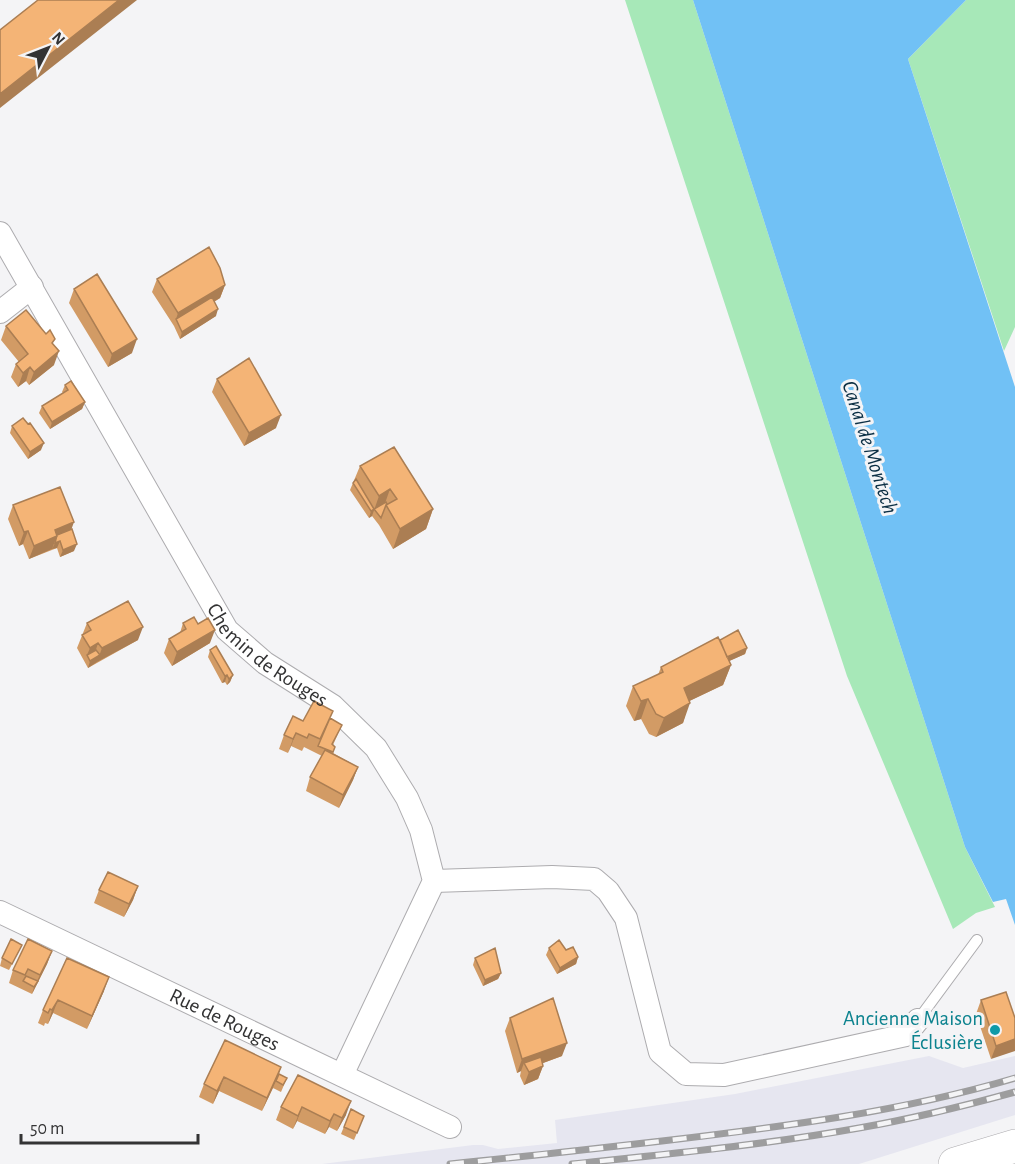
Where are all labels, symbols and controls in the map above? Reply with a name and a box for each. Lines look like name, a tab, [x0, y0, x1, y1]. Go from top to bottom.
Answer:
north arrow	[18, 18, 78, 78]
text: N	[49, 29, 68, 48]
water label: Canal de Montech	[838, 378, 902, 517]
street label: Chemin de Rouges	[203, 600, 331, 711]
street label: Rue de Rouges	[166, 985, 283, 1055]
place label: Ancienne Maison Éclusière	[843, 1008, 983, 1053]
marker: Ancienne Maison Éclusière	[988, 1023, 1002, 1037]
scale bar	[21, 1107, 198, 1145]
text: 50 m	[30, 1120, 64, 1138]

